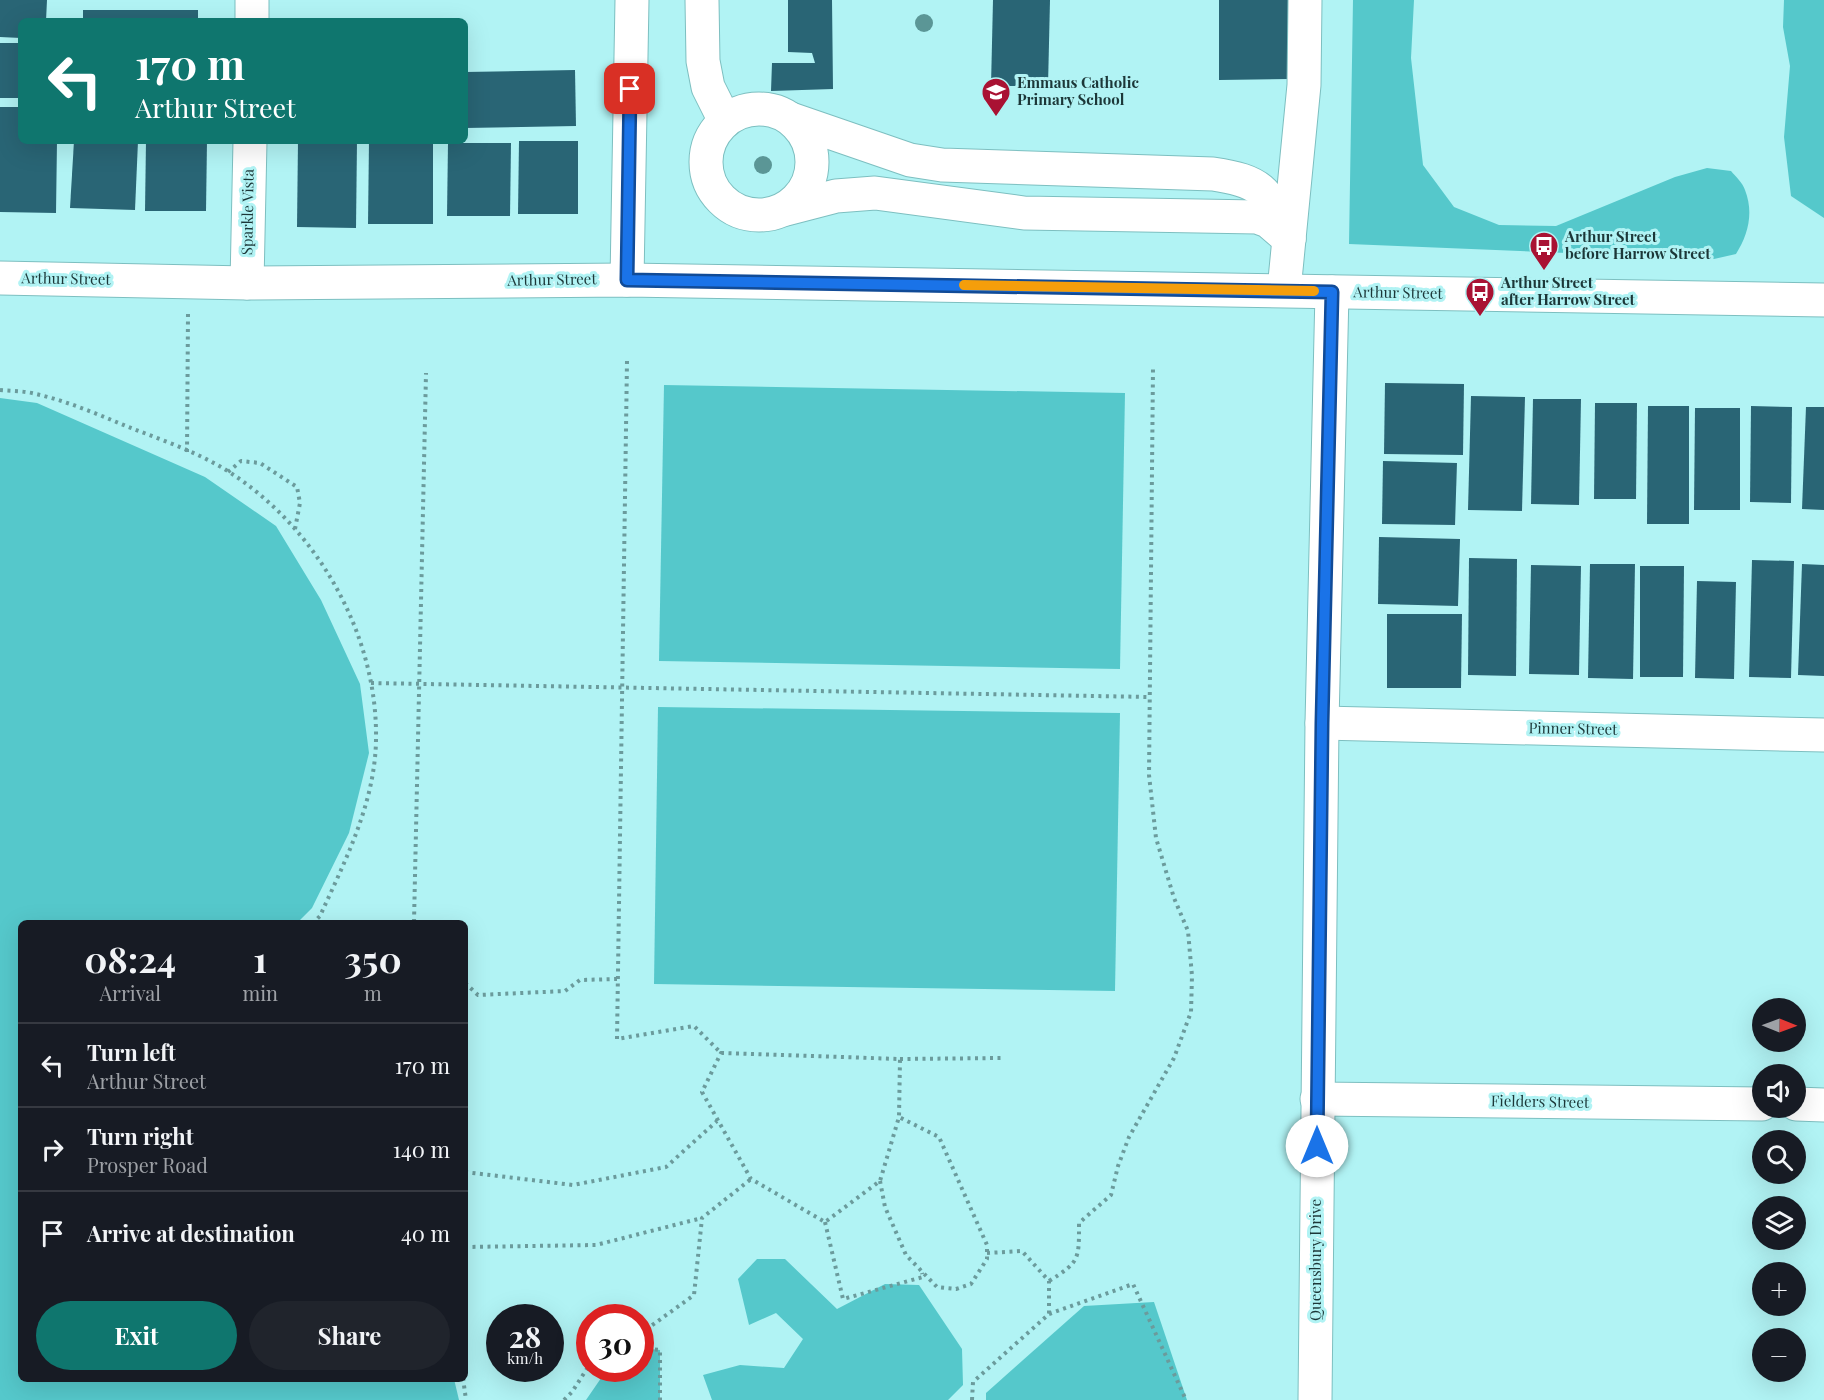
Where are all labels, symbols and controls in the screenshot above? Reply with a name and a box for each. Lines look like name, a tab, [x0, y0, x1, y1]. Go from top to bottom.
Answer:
text: 170 m	[135, 35, 245, 91]
icon: left	[36, 42, 114, 120]
pin	[604, 63, 655, 114]
icon: arrive	[613, 72, 646, 105]
place label: Emmaus Catholic Primary School	[1017, 72, 1139, 109]
school or university icon: Emmaus Catholic Primary School	[980, 76, 1012, 118]
text: Arthur Street	[135, 89, 296, 125]
street label: Sparkle Vista	[236, 168, 258, 255]
place label: Arthur Street before Harrow Street	[1564, 226, 1711, 263]
bus stop icon: Arthur Street before Harrow Street	[1528, 230, 1560, 272]
street label: Arthur Street	[20, 267, 112, 289]
street label: Arthur Street	[506, 268, 598, 290]
place label: Arthur Street after Harrow Street	[1500, 272, 1636, 309]
bus stop icon: Arthur Street after Harrow Street	[1464, 276, 1496, 318]
street label: Arthur Street	[1352, 281, 1444, 303]
street label: Pinner Street	[1528, 717, 1618, 739]
text: 08:24	[84, 934, 176, 982]
text: 1	[253, 934, 267, 982]
text: 350	[344, 934, 402, 982]
text: Arrival	[99, 979, 161, 1006]
text: min	[242, 979, 278, 1006]
text: m	[364, 979, 382, 1006]
north arrow	[1752, 998, 1806, 1052]
map controls	[1752, 998, 1806, 1382]
text: Turn left	[87, 1037, 176, 1067]
icon: left	[36, 1049, 69, 1082]
text: 170 m	[395, 1050, 450, 1080]
button: sound	[1752, 1064, 1806, 1118]
text: Arthur Street	[87, 1067, 206, 1094]
street label: Fielders Street	[1491, 1090, 1590, 1112]
position arrow	[1285, 1114, 1349, 1178]
text: Turn right	[87, 1121, 193, 1151]
button: search	[1752, 1130, 1806, 1184]
icon: right	[36, 1133, 69, 1166]
text: 140 m	[393, 1134, 450, 1164]
text: Prosper Road	[87, 1151, 208, 1178]
button: layers	[1752, 1196, 1806, 1250]
street label: Queensbury Drive	[1305, 1199, 1325, 1321]
icon: arrive	[36, 1217, 69, 1250]
text: Arrive at destination	[87, 1218, 295, 1248]
text: 40 m	[401, 1218, 450, 1248]
button: +	[1752, 1262, 1806, 1316]
button: Exit	[36, 1301, 237, 1370]
button: Share	[249, 1301, 450, 1370]
speed limit sign: 30	[576, 1304, 654, 1382]
text: 28	[509, 1316, 541, 1356]
button: −	[1752, 1328, 1806, 1382]
text: km/h	[507, 1348, 543, 1368]

